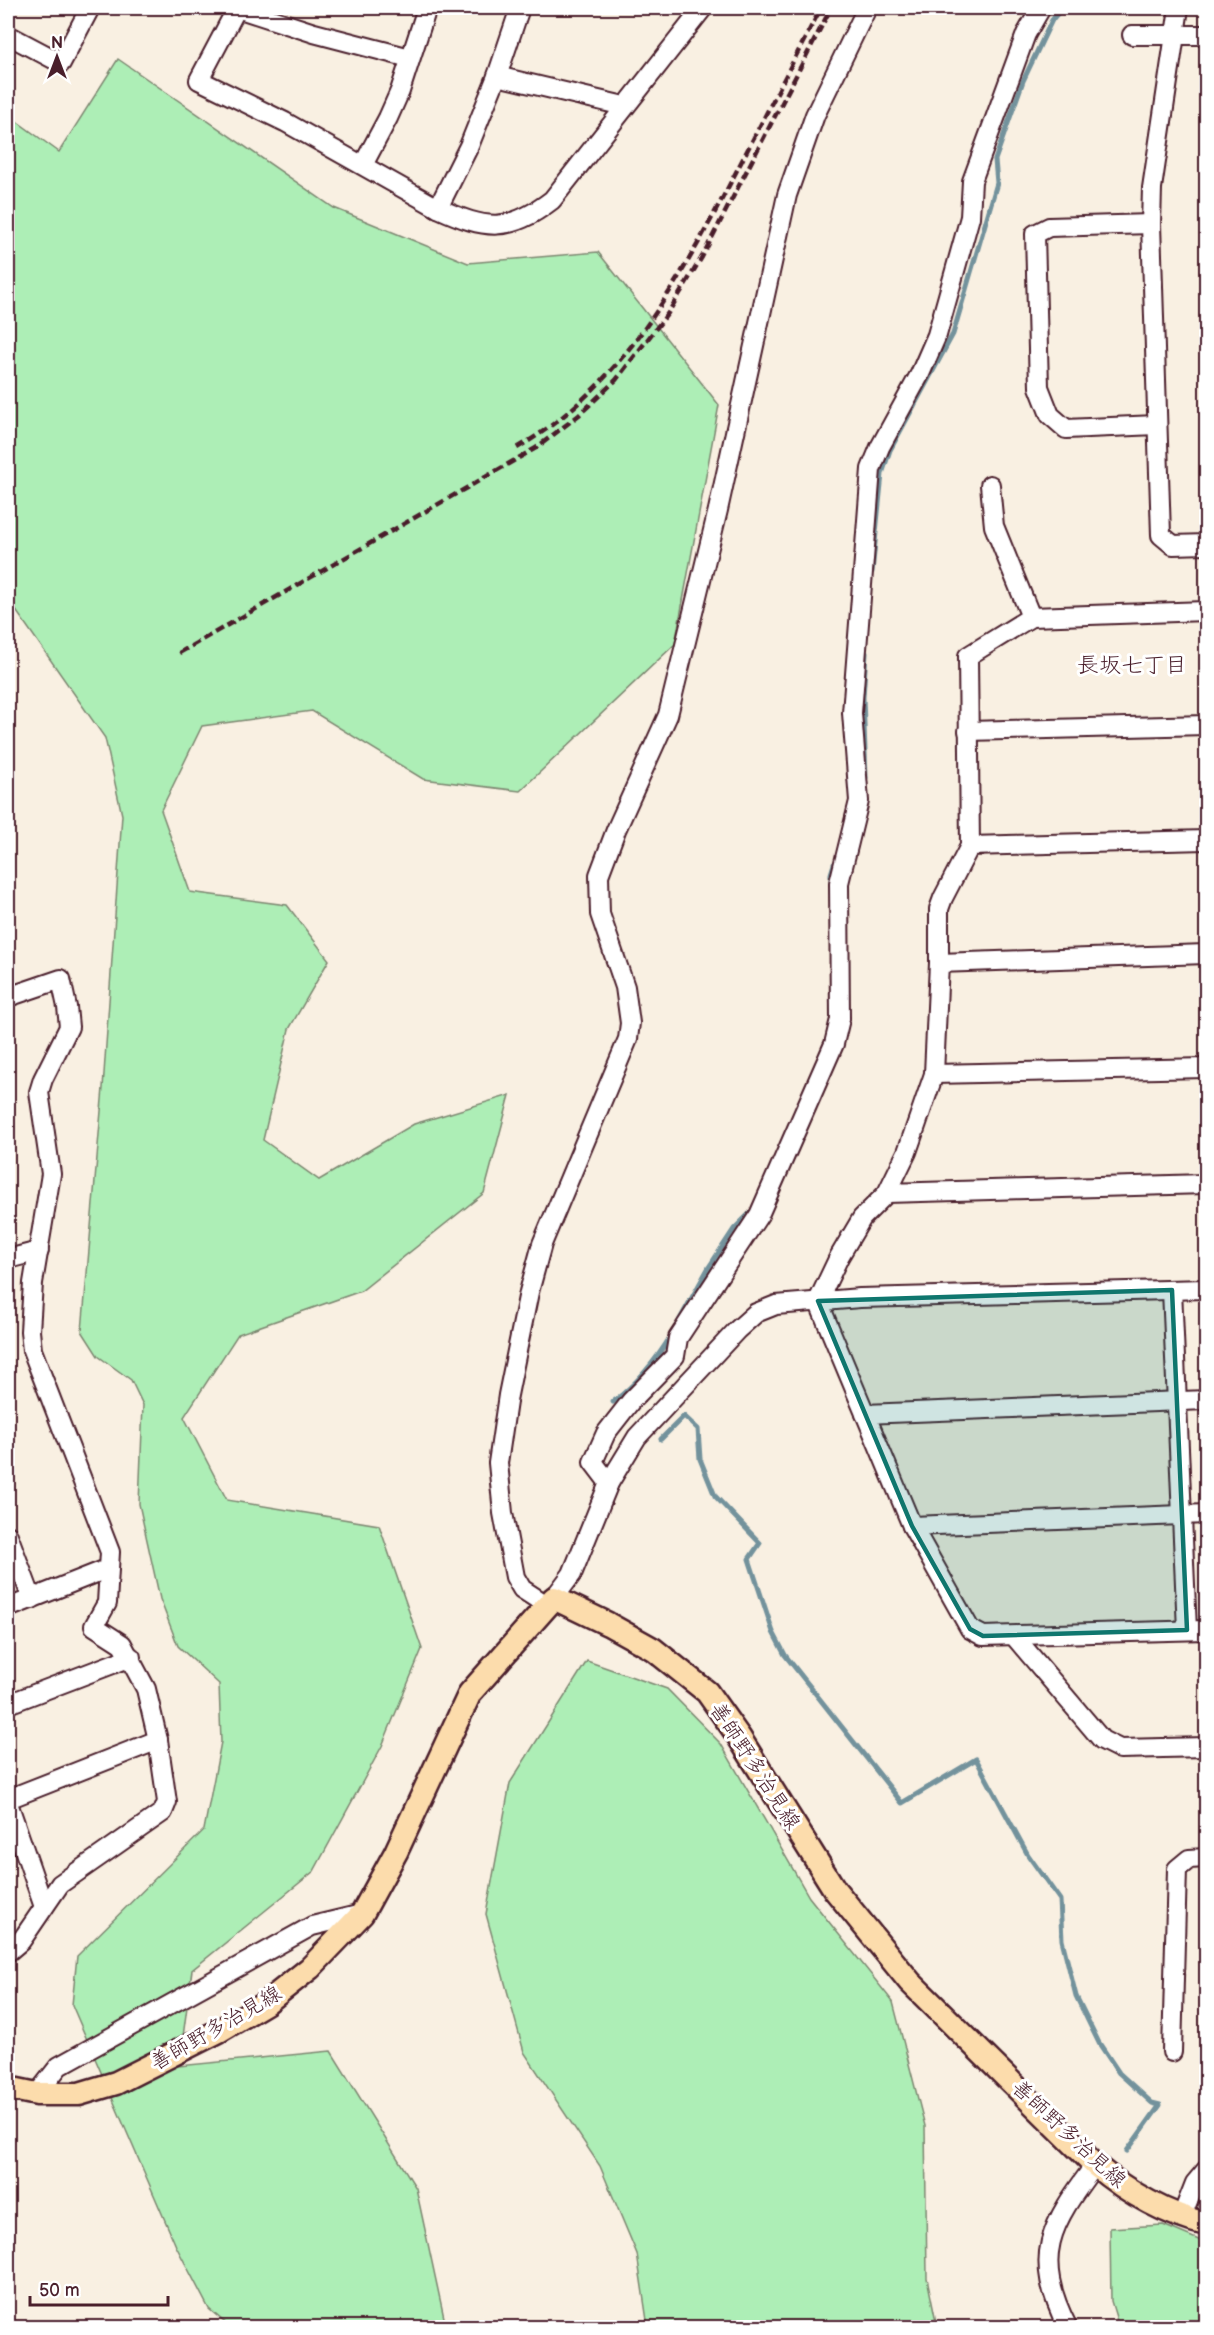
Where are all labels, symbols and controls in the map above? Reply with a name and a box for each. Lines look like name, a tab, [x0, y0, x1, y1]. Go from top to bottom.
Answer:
north arrow	[27, 27, 87, 87]
text: N	[51, 34, 63, 53]
district label: 長坂七丁目	[1077, 652, 1187, 679]
street label: 善師野多治見線	[704, 1698, 806, 1834]
street label: 善師野多治見線	[146, 1980, 286, 2076]
street label: 善師野多治見線	[1007, 2075, 1131, 2193]
scale bar	[30, 2269, 168, 2307]
text: 50 m	[39, 2280, 80, 2301]

